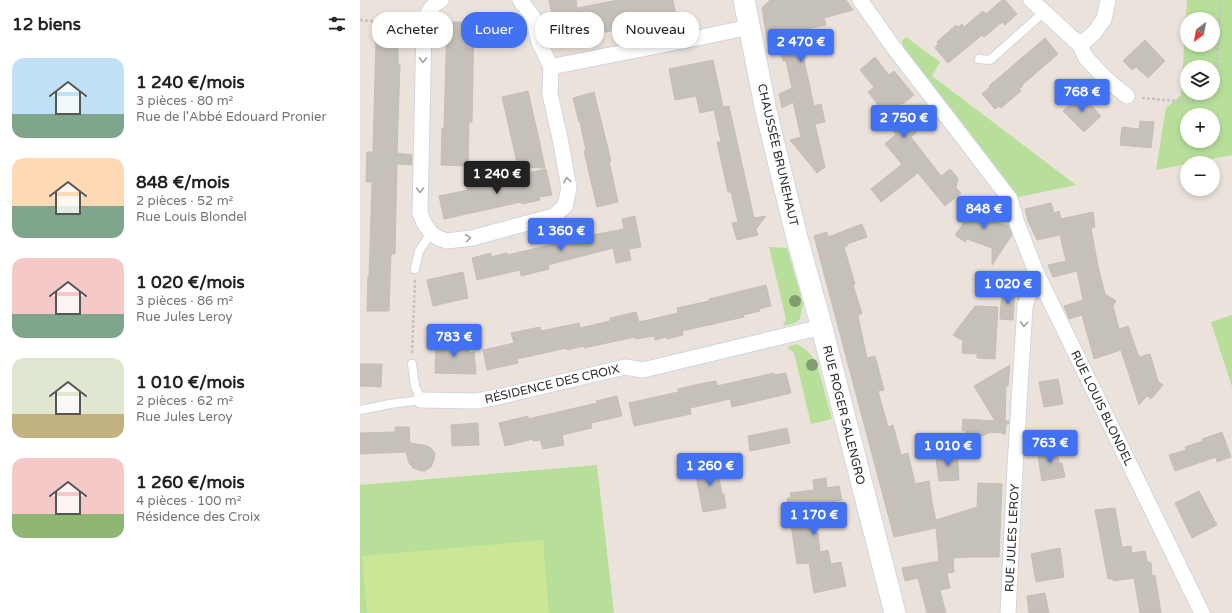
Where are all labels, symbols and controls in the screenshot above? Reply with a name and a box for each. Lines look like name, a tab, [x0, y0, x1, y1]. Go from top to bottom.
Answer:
chip: Acheter	[372, 12, 453, 48]
chip: Louer	[461, 12, 527, 48]
chip: Filtres	[535, 12, 604, 48]
chip: Nouveau	[612, 12, 699, 48]
north arrow	[1180, 12, 1220, 52]
map controls	[1180, 12, 1220, 196]
icon: filters	[326, 13, 348, 35]
text: 12 biens	[12, 14, 81, 35]
pin: 2 470 €	[764, 29, 838, 63]
text: 2 470 €	[777, 34, 825, 50]
one-way arrow	[419, 57, 427, 63]
button: layers	[1180, 60, 1220, 100]
text: 1 240 €/mois	[136, 72, 245, 93]
icon: home	[44, 74, 92, 122]
pin: 768 €	[1054, 79, 1110, 113]
street label: CHAUSSÉE BRUNEHAUT	[755, 82, 801, 228]
text: 768 €	[1064, 84, 1100, 100]
text: 3 pièces · 80 m²	[136, 93, 233, 109]
pin: 2 750 €	[867, 105, 941, 139]
button: +	[1180, 108, 1220, 148]
text: Rue de l'Abbé Edouard Pronier	[136, 109, 326, 125]
text: 2 750 €	[880, 110, 928, 126]
button: −	[1180, 156, 1220, 196]
pin: 1 240 €	[460, 161, 534, 195]
text: 1 240 €	[473, 166, 521, 182]
text: 848 €/mois	[136, 172, 230, 193]
icon: home	[44, 174, 92, 222]
one-way arrow	[564, 177, 572, 183]
one-way arrow	[416, 187, 424, 193]
text: 2 pièces · 52 m²	[136, 193, 233, 209]
pin: 848 €	[956, 196, 1012, 230]
text: 848 €	[966, 201, 1002, 217]
text: Rue Louis Blondel	[136, 209, 247, 225]
pin: 1 360 €	[524, 218, 598, 252]
text: 1 360 €	[537, 223, 585, 239]
one-way arrow	[465, 234, 471, 243]
pin: 1 020 €	[971, 271, 1045, 305]
text: 1 020 €/mois	[136, 272, 245, 293]
icon: home	[44, 274, 92, 322]
text: 1 020 €	[984, 276, 1032, 292]
text: 3 pièces · 86 m²	[136, 293, 233, 309]
text: Rue Jules Leroy	[136, 309, 233, 325]
one-way arrow	[1020, 321, 1029, 327]
pin: 783 €	[426, 324, 482, 358]
text: 783 €	[436, 329, 472, 345]
street label: RUE ROGER SALENGRO	[820, 344, 868, 486]
street label: RUE LOUIS BLONDEL	[1068, 348, 1136, 468]
street label: RÉSIDENCE DES CROIX	[483, 362, 621, 406]
text: 1 010 €/mois	[136, 372, 245, 393]
icon: home	[44, 374, 92, 422]
text: 2 pièces · 62 m²	[136, 393, 233, 409]
text: Rue Jules Leroy	[136, 409, 233, 425]
pin: 763 €	[1022, 430, 1078, 464]
pin: 1 010 €	[911, 433, 985, 467]
text: 763 €	[1032, 435, 1068, 451]
text: 1 010 €	[924, 438, 972, 454]
pin: 1 260 €	[673, 453, 747, 487]
text: 1 260 €	[686, 458, 734, 474]
text: 1 260 €/mois	[136, 472, 245, 493]
icon: home	[44, 474, 92, 522]
street label: RUE JULES LEROY	[1002, 483, 1022, 592]
text: 4 pièces · 100 m²	[136, 493, 242, 509]
pin: 1 170 €	[777, 502, 851, 536]
text: 1 170 €	[790, 507, 838, 523]
text: Résidence des Croix	[136, 509, 260, 525]

